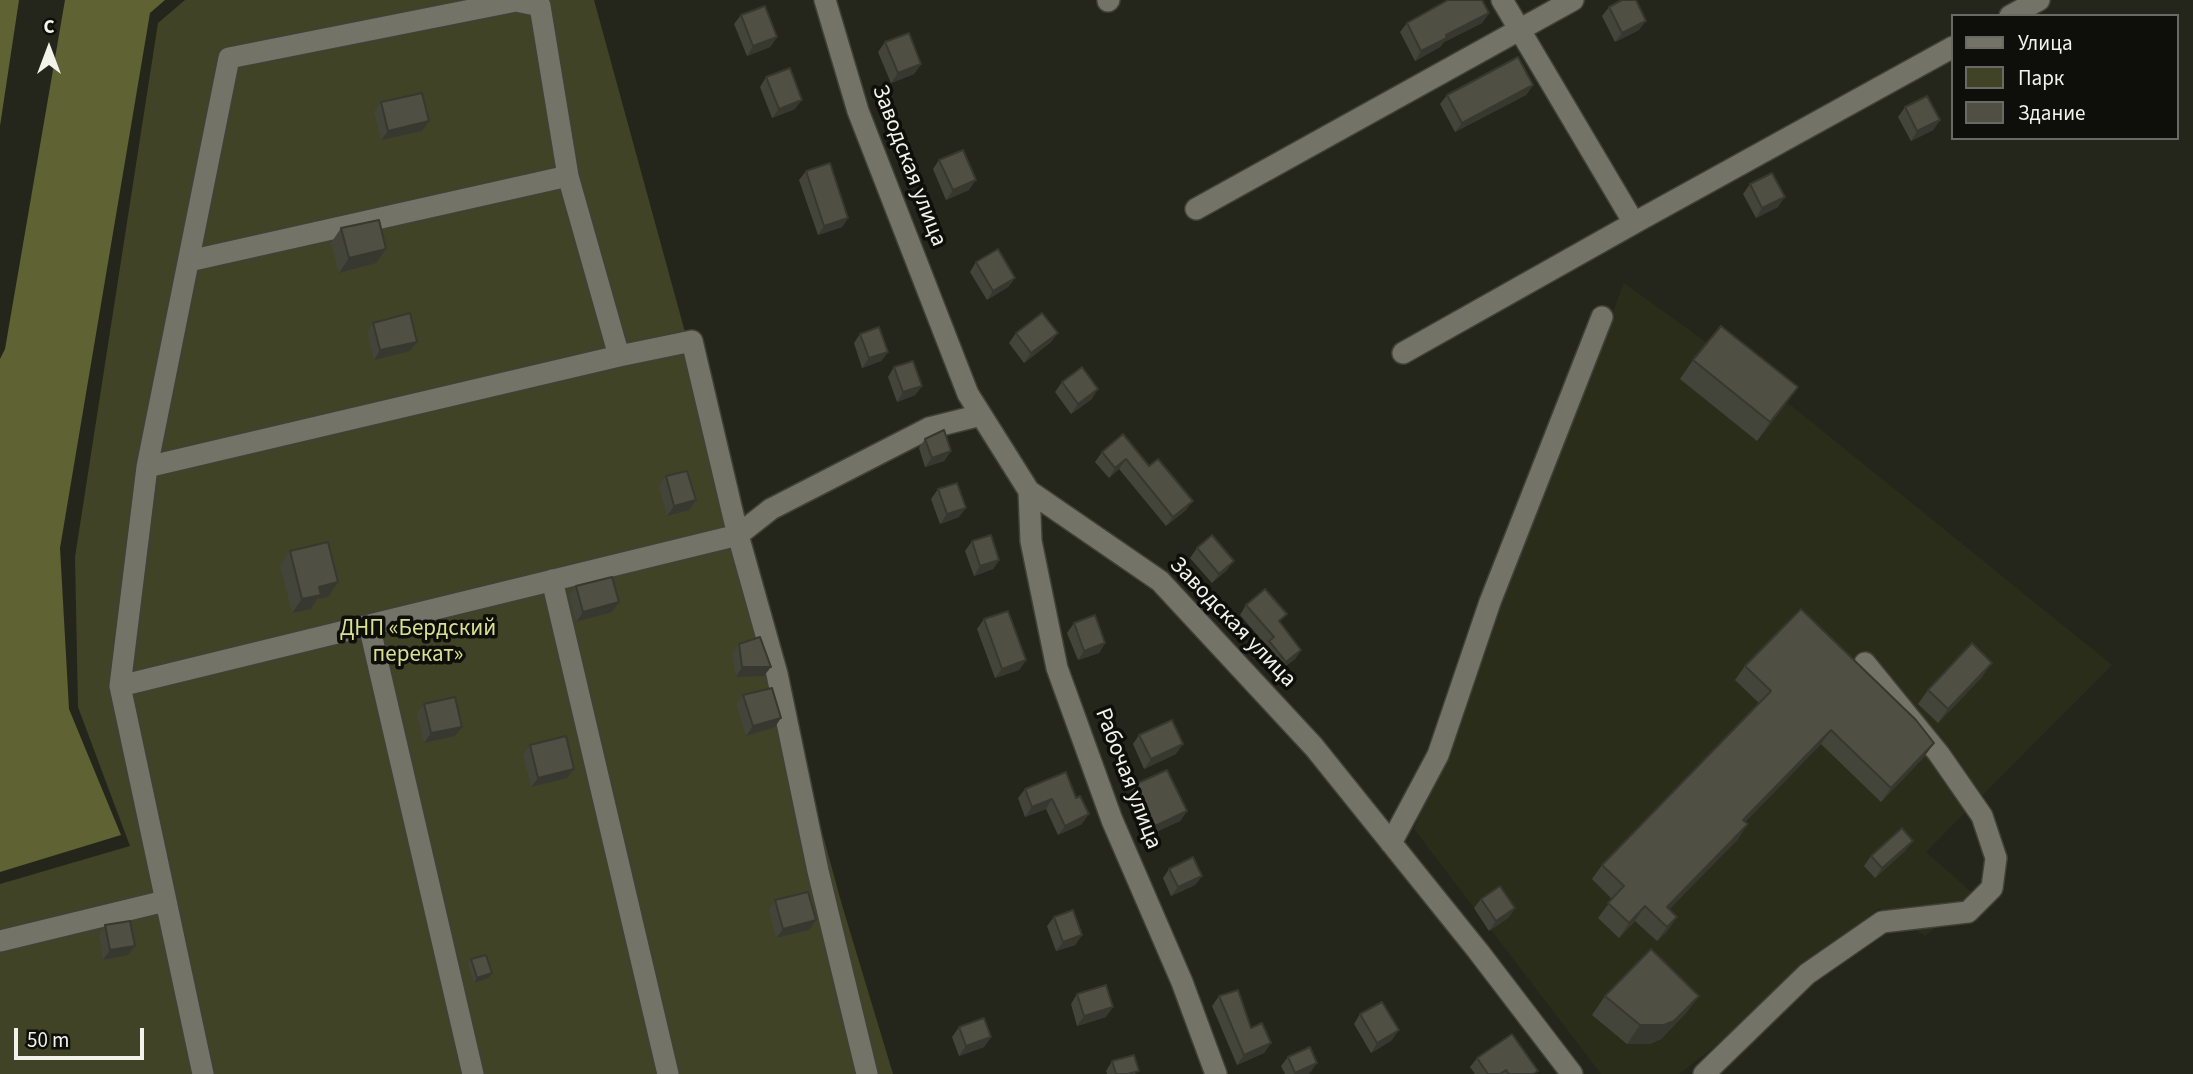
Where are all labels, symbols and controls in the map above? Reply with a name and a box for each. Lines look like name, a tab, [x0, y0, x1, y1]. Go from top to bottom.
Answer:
north arrow	[14, 14, 84, 84]
text: С	[43, 14, 55, 41]
legend	[1952, 14, 2179, 140]
text: Улица	[2018, 28, 2073, 58]
text: Парк	[2018, 63, 2064, 93]
street label: Заводская улица	[865, 81, 951, 251]
text: Здание	[2018, 98, 2086, 128]
street label: Заводская улица	[1163, 552, 1301, 694]
park label: ДНП «Бердский перекат»	[340, 616, 496, 670]
street label: Рабочая улица	[1087, 705, 1167, 853]
scale bar	[18, 1014, 147, 1058]
text: 50 m	[27, 1025, 69, 1055]

